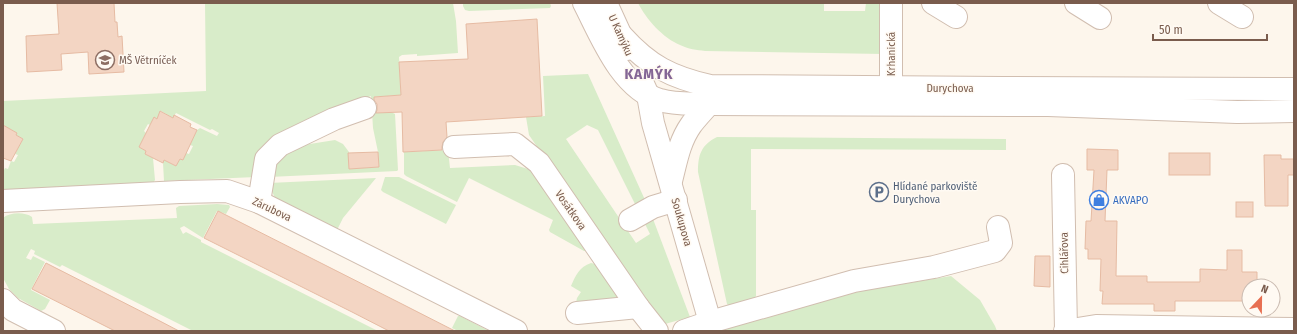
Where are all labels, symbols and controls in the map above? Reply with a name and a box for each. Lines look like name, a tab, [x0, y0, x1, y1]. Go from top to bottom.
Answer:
street label: U Kamýku	[606, 12, 635, 58]
scale bar	[1153, 16, 1267, 42]
text: 50 m	[1159, 23, 1183, 37]
street label: Krhanická	[885, 32, 898, 76]
school or university icon: MŠ Větrníček	[94, 49, 116, 71]
place label: MŠ Větrníček	[119, 53, 177, 67]
district label: KAMÝK	[624, 65, 674, 83]
street label: Durychova	[926, 82, 974, 95]
place label: Hlídané parkoviště Durychova	[893, 180, 977, 206]
parking icon: Hlídané parkoviště Durychova	[868, 181, 890, 203]
street label: Vosátkova	[552, 188, 589, 233]
shop icon: AKVAPO	[1088, 189, 1110, 211]
place label: AKVAPO	[1113, 194, 1149, 207]
street label: Zárubova	[250, 195, 293, 224]
street label: Soukupova	[668, 197, 695, 248]
street label: Cihlářova	[1058, 232, 1071, 274]
north arrow	[1241, 278, 1281, 318]
text: N	[1259, 282, 1270, 296]

